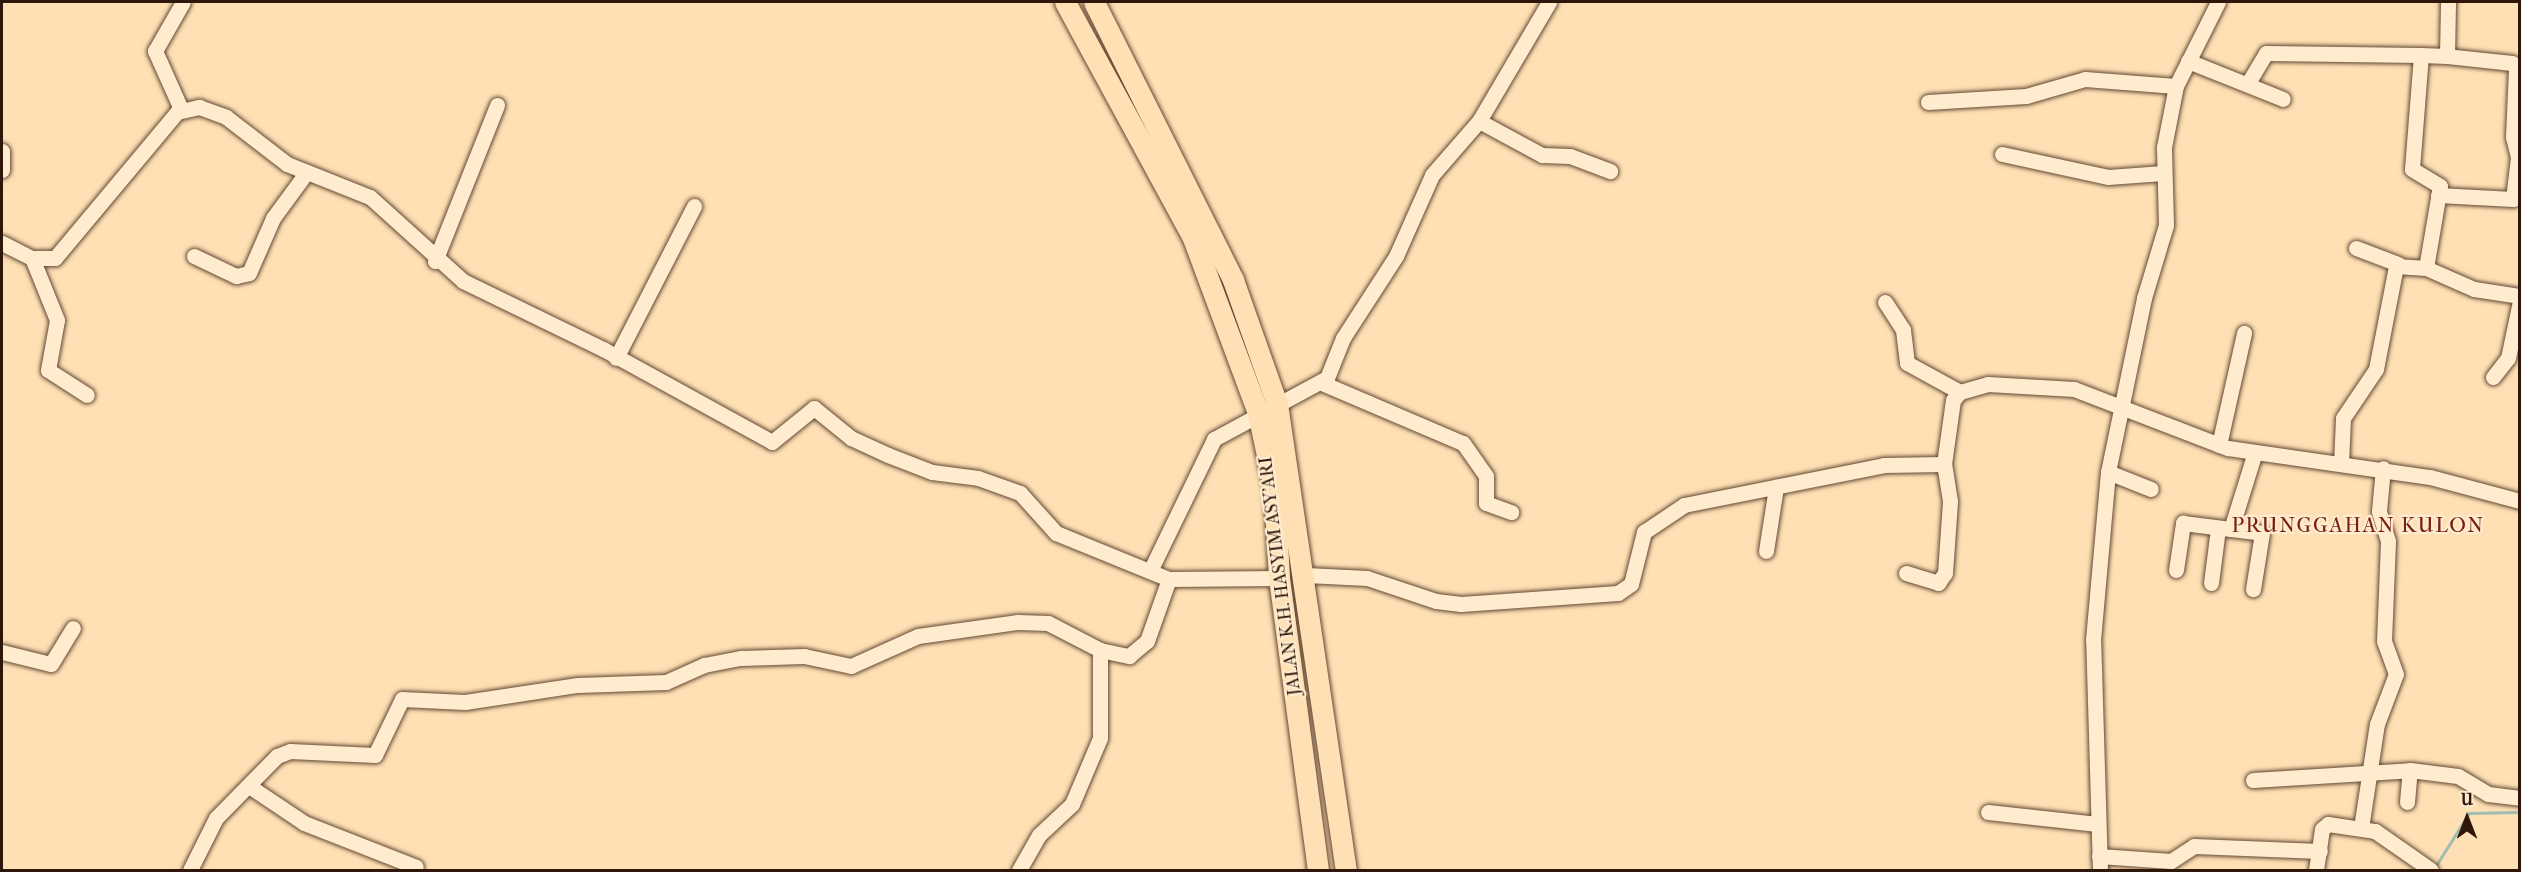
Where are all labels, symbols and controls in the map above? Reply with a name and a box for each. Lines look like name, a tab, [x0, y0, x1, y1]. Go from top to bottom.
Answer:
street label: JALAN K.H. HASYIM ASY'ARI	[1256, 455, 1306, 697]
district label: PRUNGGAHAN KULON	[2231, 512, 2485, 538]
north arrow	[2437, 788, 2497, 848]
text: U	[2461, 790, 2473, 809]

